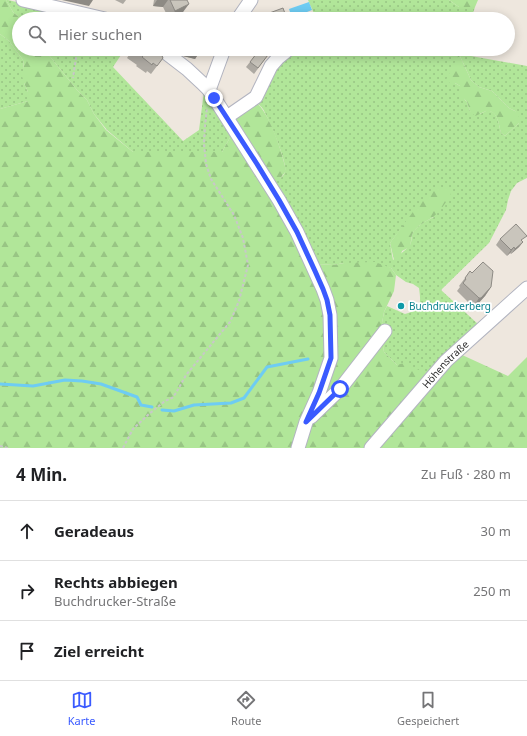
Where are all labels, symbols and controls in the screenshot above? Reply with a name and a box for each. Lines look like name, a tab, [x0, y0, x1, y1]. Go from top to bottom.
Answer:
search box	[12, 12, 515, 56]
icon: search	[26, 23, 48, 45]
text: Hier suchen	[58, 24, 142, 44]
route end	[205, 89, 223, 107]
place label: Buchdruckerberg	[409, 299, 491, 313]
marker: Buchdruckerberg	[396, 301, 406, 311]
street label: Höhenstraße	[419, 337, 472, 391]
route start	[331, 380, 349, 398]
text: 4 Min.	[16, 463, 67, 486]
text: Zu Fuß · 280 m	[421, 465, 511, 483]
icon: ahead	[16, 520, 38, 542]
text: Geradeaus	[54, 521, 134, 541]
text: 30 m	[481, 522, 511, 540]
text: Rechts abbiegen	[54, 572, 178, 592]
icon: right	[16, 580, 38, 602]
text: 250 m	[473, 582, 511, 600]
text: Buchdrucker-Straße	[54, 592, 176, 610]
icon: arrive	[16, 640, 38, 662]
text: Ziel erreicht	[54, 641, 144, 661]
tab: Karte	[68, 689, 95, 728]
tab: Route	[231, 689, 262, 728]
tab: Gespeichert	[397, 689, 459, 728]

